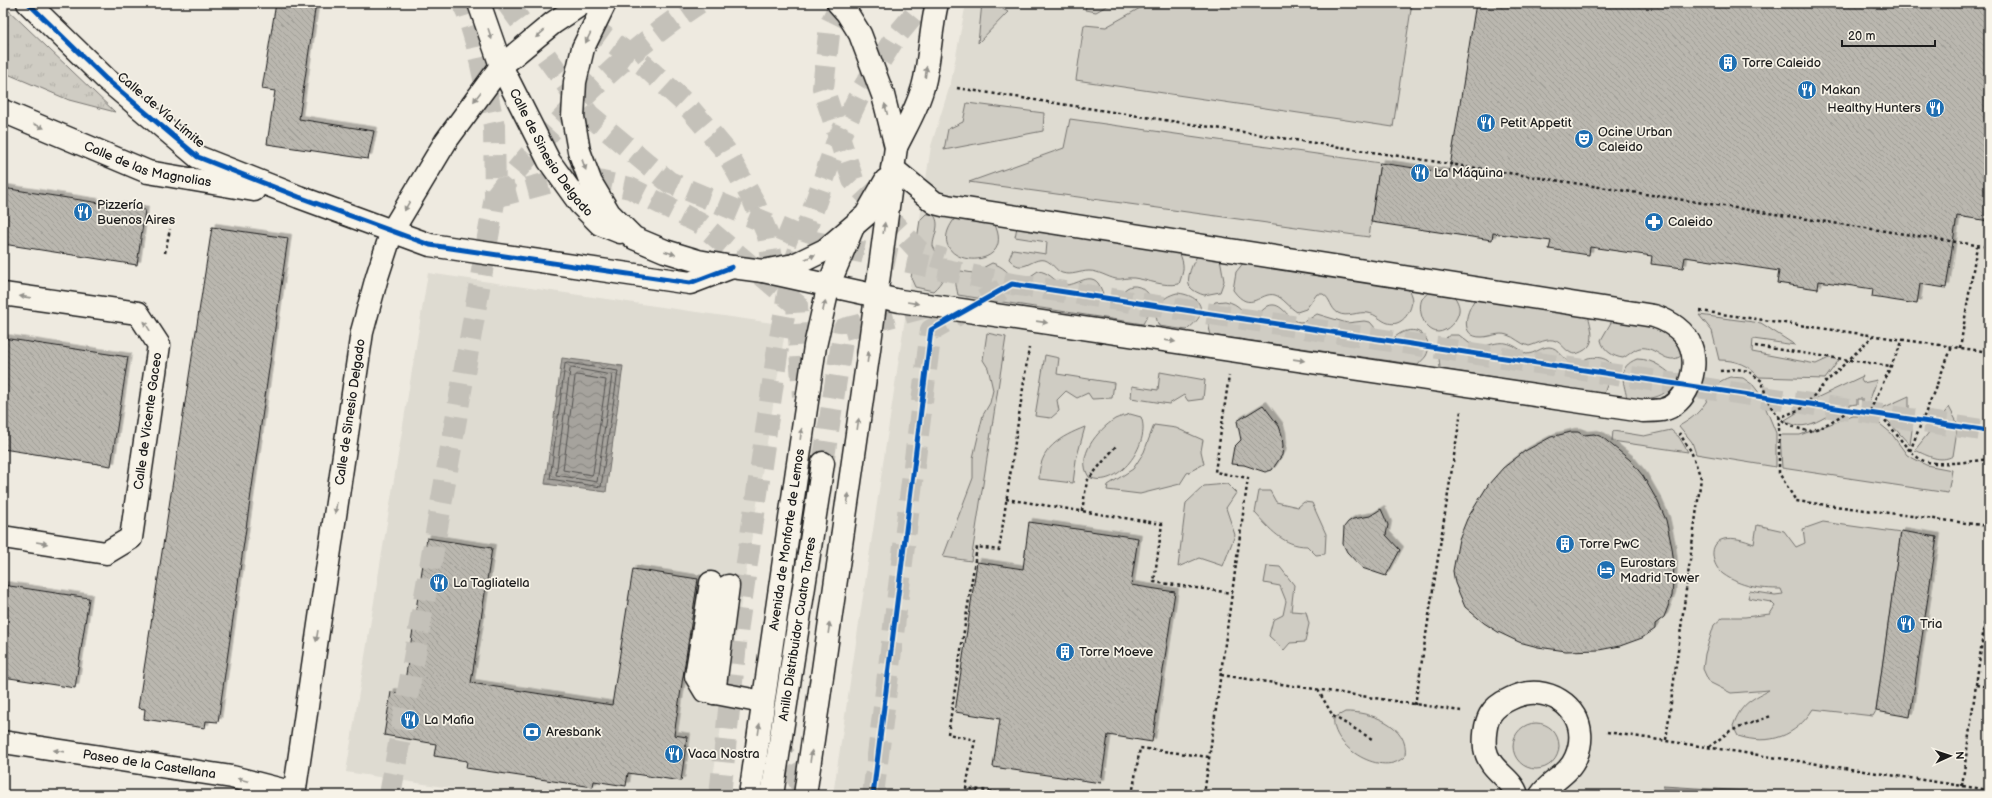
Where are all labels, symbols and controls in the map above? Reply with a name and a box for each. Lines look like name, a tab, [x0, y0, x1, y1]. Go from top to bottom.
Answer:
scale bar	[1842, 22, 1935, 48]
one-way arrow	[487, 29, 493, 41]
one-way arrow	[535, 29, 545, 38]
text: 20 m	[1848, 29, 1875, 44]
one-way arrow	[585, 32, 591, 44]
building icon: Torre Caleido	[1717, 52, 1739, 74]
place label: Torre Caleido	[1742, 55, 1821, 71]
one-way arrow	[923, 66, 929, 78]
street label: Calle de Vía Límite	[114, 69, 208, 151]
restaurant icon: Makan	[1796, 79, 1818, 101]
place label: Makan	[1821, 82, 1860, 98]
street label: Calle de Sinesio Delgado	[506, 86, 596, 220]
one-way arrow	[473, 91, 481, 102]
restaurant icon: Healthy Hunters	[1924, 97, 1946, 119]
place label: Healthy Hunters	[1827, 100, 1922, 116]
one-way arrow	[883, 103, 889, 115]
restaurant icon: Petit Appetit	[1475, 112, 1497, 134]
place label: Petit Appetit	[1500, 115, 1572, 131]
one-way arrow	[33, 123, 45, 130]
place label: Ocine Urban Caleido	[1598, 124, 1672, 155]
theatre icon: Ocine Urban Caleido	[1573, 128, 1595, 150]
street label: Calle de las Magnolias	[81, 138, 213, 191]
one-way arrow	[581, 159, 587, 171]
restaurant icon: La Máquina	[1409, 162, 1431, 184]
place label: La Máquina	[1434, 165, 1503, 181]
place label: Pizzería Buenos Aires	[97, 197, 176, 228]
one-way arrow	[404, 200, 411, 212]
restaurant icon: Pizzería Buenos Aires	[72, 201, 94, 223]
pharmacy icon: Caleido	[1643, 211, 1665, 233]
place label: Caleido	[1668, 214, 1713, 230]
one-way arrow	[881, 222, 887, 234]
one-way arrow	[664, 250, 676, 256]
one-way arrow	[805, 254, 816, 260]
one-way arrow	[19, 294, 31, 300]
one-way arrow	[821, 300, 827, 312]
one-way arrow	[907, 300, 919, 306]
one-way arrow	[1036, 319, 1048, 325]
one-way arrow	[143, 320, 150, 332]
street label: Calle de Sinesio Delgado	[332, 338, 369, 486]
one-way arrow	[1164, 338, 1176, 344]
street label: Calle de Vicente Gaceo	[130, 351, 166, 491]
one-way arrow	[865, 351, 871, 363]
one-way arrow	[1293, 357, 1305, 363]
one-way arrow	[855, 418, 861, 430]
one-way arrow	[798, 428, 804, 440]
street label: Avenida de Monforte de Lemos	[766, 447, 808, 632]
one-way arrow	[845, 493, 851, 505]
one-way arrow	[333, 502, 339, 514]
building icon: Torre PwC	[1554, 533, 1576, 555]
street label: Anillo Distribuidor Cuatro Torres	[775, 535, 820, 722]
place label: Torre PwC	[1579, 536, 1639, 552]
one-way arrow	[35, 540, 48, 546]
place label: Eurostars Madrid Tower	[1620, 555, 1699, 586]
hotel icon: Eurostars Madrid Tower	[1595, 559, 1617, 581]
restaurant icon: La Tagliatella	[428, 572, 450, 594]
place label: La Tagliatella	[453, 575, 530, 591]
restaurant icon: Tria	[1895, 613, 1917, 635]
place label: Tria	[1920, 616, 1942, 632]
one-way arrow	[826, 622, 832, 634]
one-way arrow	[313, 630, 319, 642]
building icon: Torre Moeve	[1054, 641, 1076, 663]
place label: Torre Moeve	[1079, 644, 1154, 660]
restaurant icon: La Mafia	[399, 709, 421, 731]
place label: La Mafia	[424, 712, 474, 728]
bank icon: Aresbank	[521, 721, 543, 743]
one-way arrow	[756, 723, 762, 735]
place label: Aresbank	[546, 724, 602, 740]
north arrow	[1930, 736, 1970, 776]
restaurant icon: Vaca Nostra	[663, 743, 685, 765]
street label: Paseo de la Castellana	[82, 746, 217, 782]
place label: Vaca Nostra	[688, 746, 760, 762]
one-way arrow	[53, 748, 65, 754]
one-way arrow	[808, 750, 814, 762]
text: N	[1953, 751, 1966, 760]
one-way arrow	[237, 776, 249, 782]

